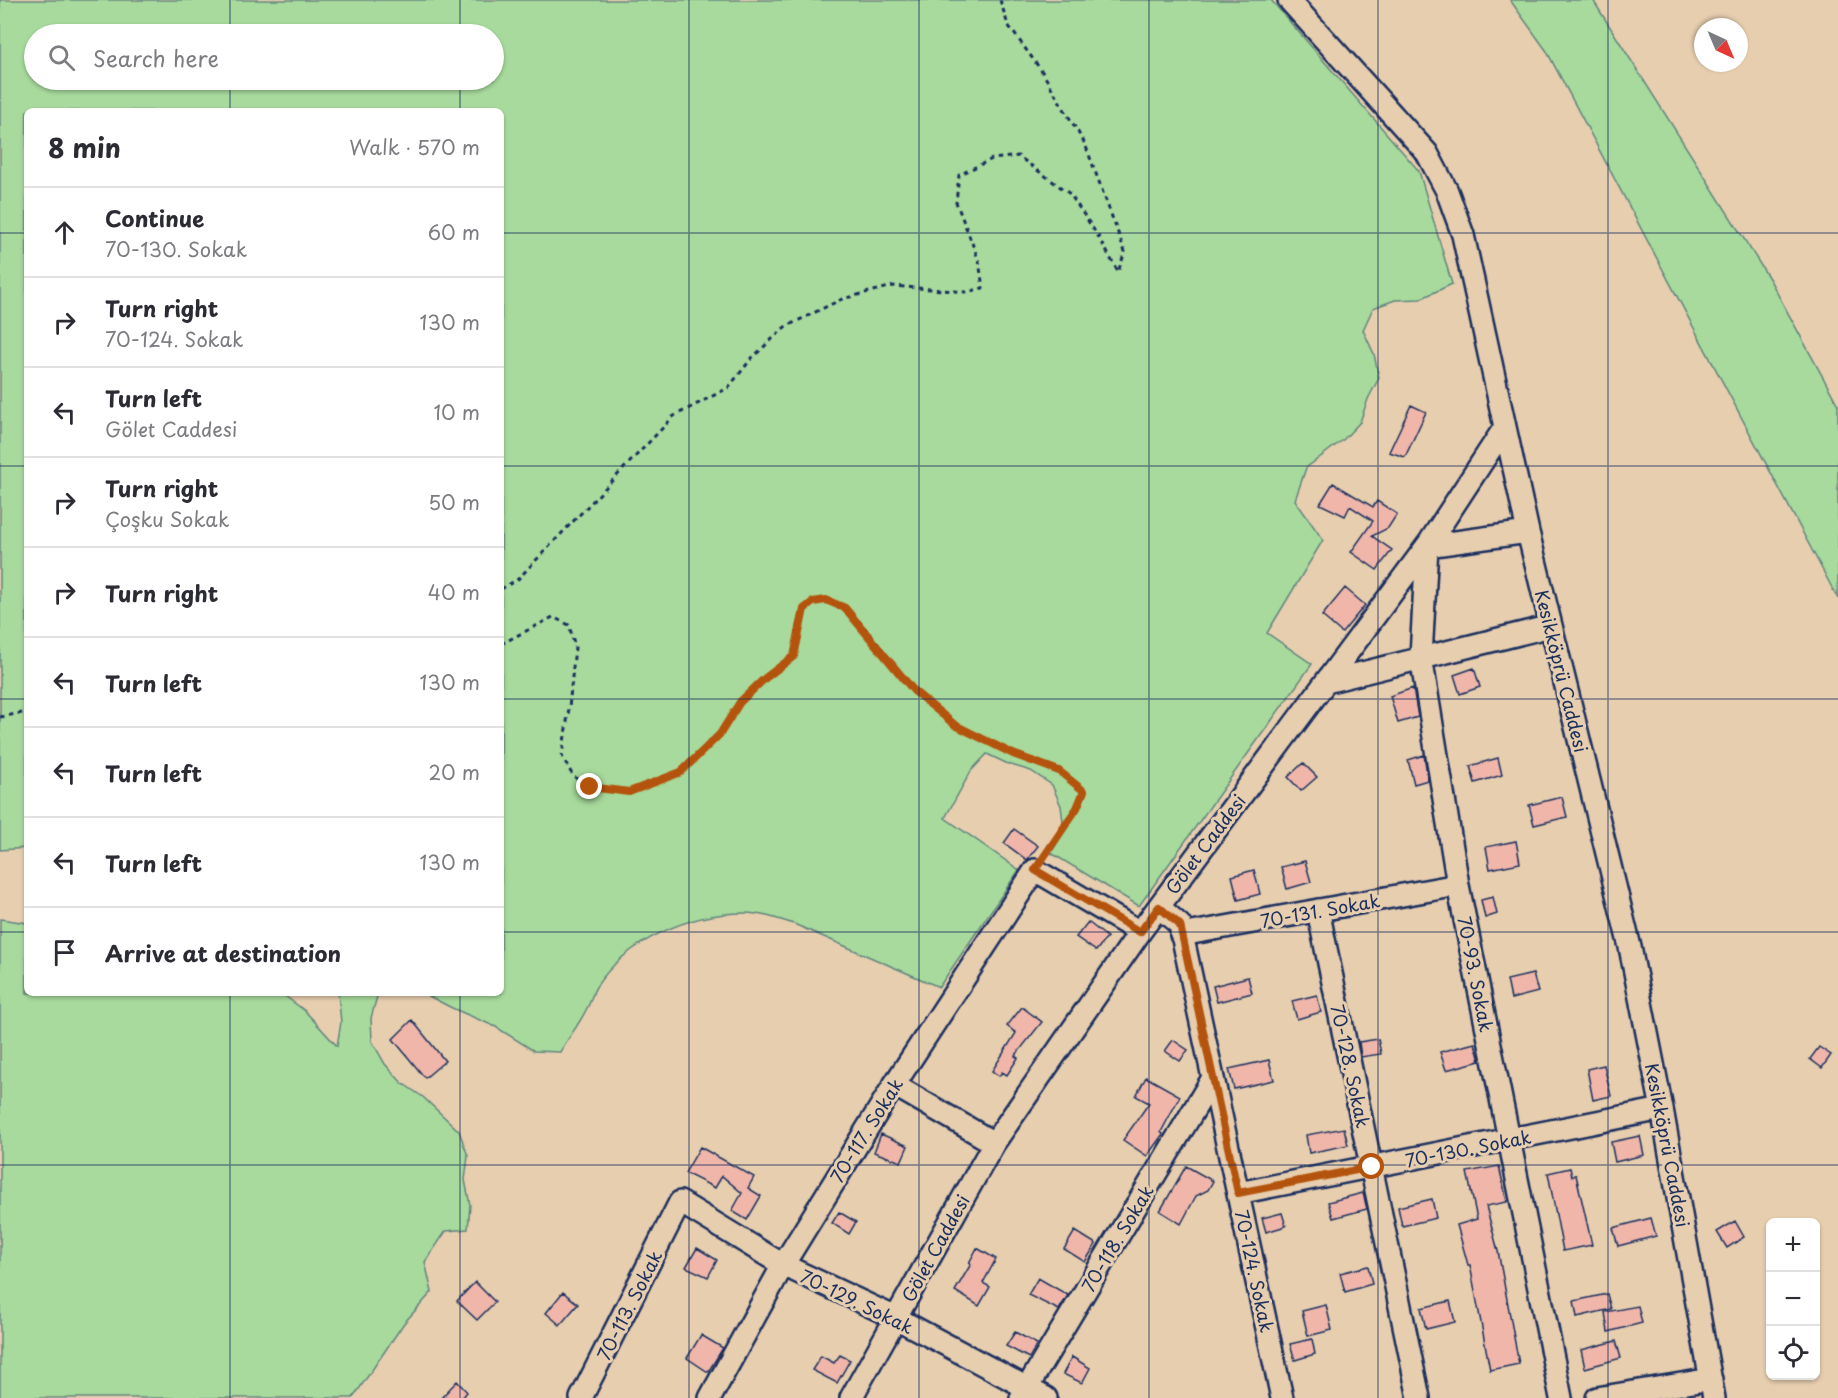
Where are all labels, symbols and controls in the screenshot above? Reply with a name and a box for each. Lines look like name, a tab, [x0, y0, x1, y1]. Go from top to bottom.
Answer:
north arrow	[1694, 18, 1748, 72]
search box	[24, 24, 504, 90]
icon: search	[45, 41, 78, 74]
text: Search here	[93, 41, 219, 74]
text: 8 min	[48, 128, 121, 167]
text: Walk · 570 m	[349, 132, 480, 162]
text: Continue	[105, 201, 204, 234]
icon: ahead	[48, 216, 81, 249]
text: 60 m	[428, 217, 480, 247]
text: 70-130. Sokak	[105, 234, 247, 264]
text: Turn right	[105, 291, 218, 324]
icon: right	[48, 306, 81, 339]
text: 130 m	[420, 307, 480, 337]
text: 70-124. Sokak	[105, 324, 244, 354]
text: Turn left	[105, 381, 202, 414]
icon: left	[48, 396, 81, 429]
text: 10 m	[433, 397, 480, 427]
text: Gölet Caddesi	[105, 414, 237, 444]
text: Turn right	[105, 471, 218, 504]
icon: right	[48, 486, 81, 519]
text: 50 m	[428, 487, 480, 517]
text: Çoşku Sokak	[105, 504, 229, 534]
icon: right	[48, 576, 81, 609]
text: Turn right	[105, 576, 218, 609]
text: 40 m	[428, 577, 480, 607]
street label: Kesikköprü Caddesi	[1529, 587, 1595, 755]
icon: left	[48, 666, 81, 699]
text: Turn left	[105, 666, 202, 699]
text: 130 m	[420, 667, 480, 697]
icon: left	[48, 756, 81, 789]
text: Turn left	[105, 756, 202, 789]
text: 20 m	[428, 757, 480, 787]
route end	[576, 773, 602, 799]
street label: Gölet Caddesi	[1158, 788, 1252, 900]
icon: left	[48, 846, 81, 879]
text: Turn left	[105, 846, 202, 879]
text: 130 m	[420, 847, 480, 877]
street label: 70-131. Sokak	[1258, 886, 1382, 934]
street label: 70-93. Sokak	[1452, 914, 1500, 1034]
icon: arrive	[48, 936, 81, 969]
text: Arrive at destination	[105, 936, 341, 969]
street label: 70-128. Sokak	[1325, 1002, 1377, 1130]
street label: Kesikköprü Caddesi	[1639, 1061, 1697, 1229]
street label: 70-117. Sokak	[823, 1072, 909, 1188]
street label: 70-130. Sokak	[1403, 1123, 1533, 1173]
route start	[1358, 1153, 1384, 1179]
street label: 70-118. Sokak	[1074, 1179, 1160, 1297]
street label: Gölet Caddesi	[894, 1189, 976, 1307]
street label: 70-124. Sokak	[1229, 1207, 1281, 1335]
map controls	[1766, 1218, 1820, 1380]
button: +	[1766, 1218, 1820, 1272]
street label: 70-113. Sokak	[590, 1245, 668, 1365]
street label: 70-129. Sokak	[796, 1262, 918, 1340]
button: −	[1766, 1272, 1820, 1326]
button: locate	[1766, 1326, 1820, 1380]

